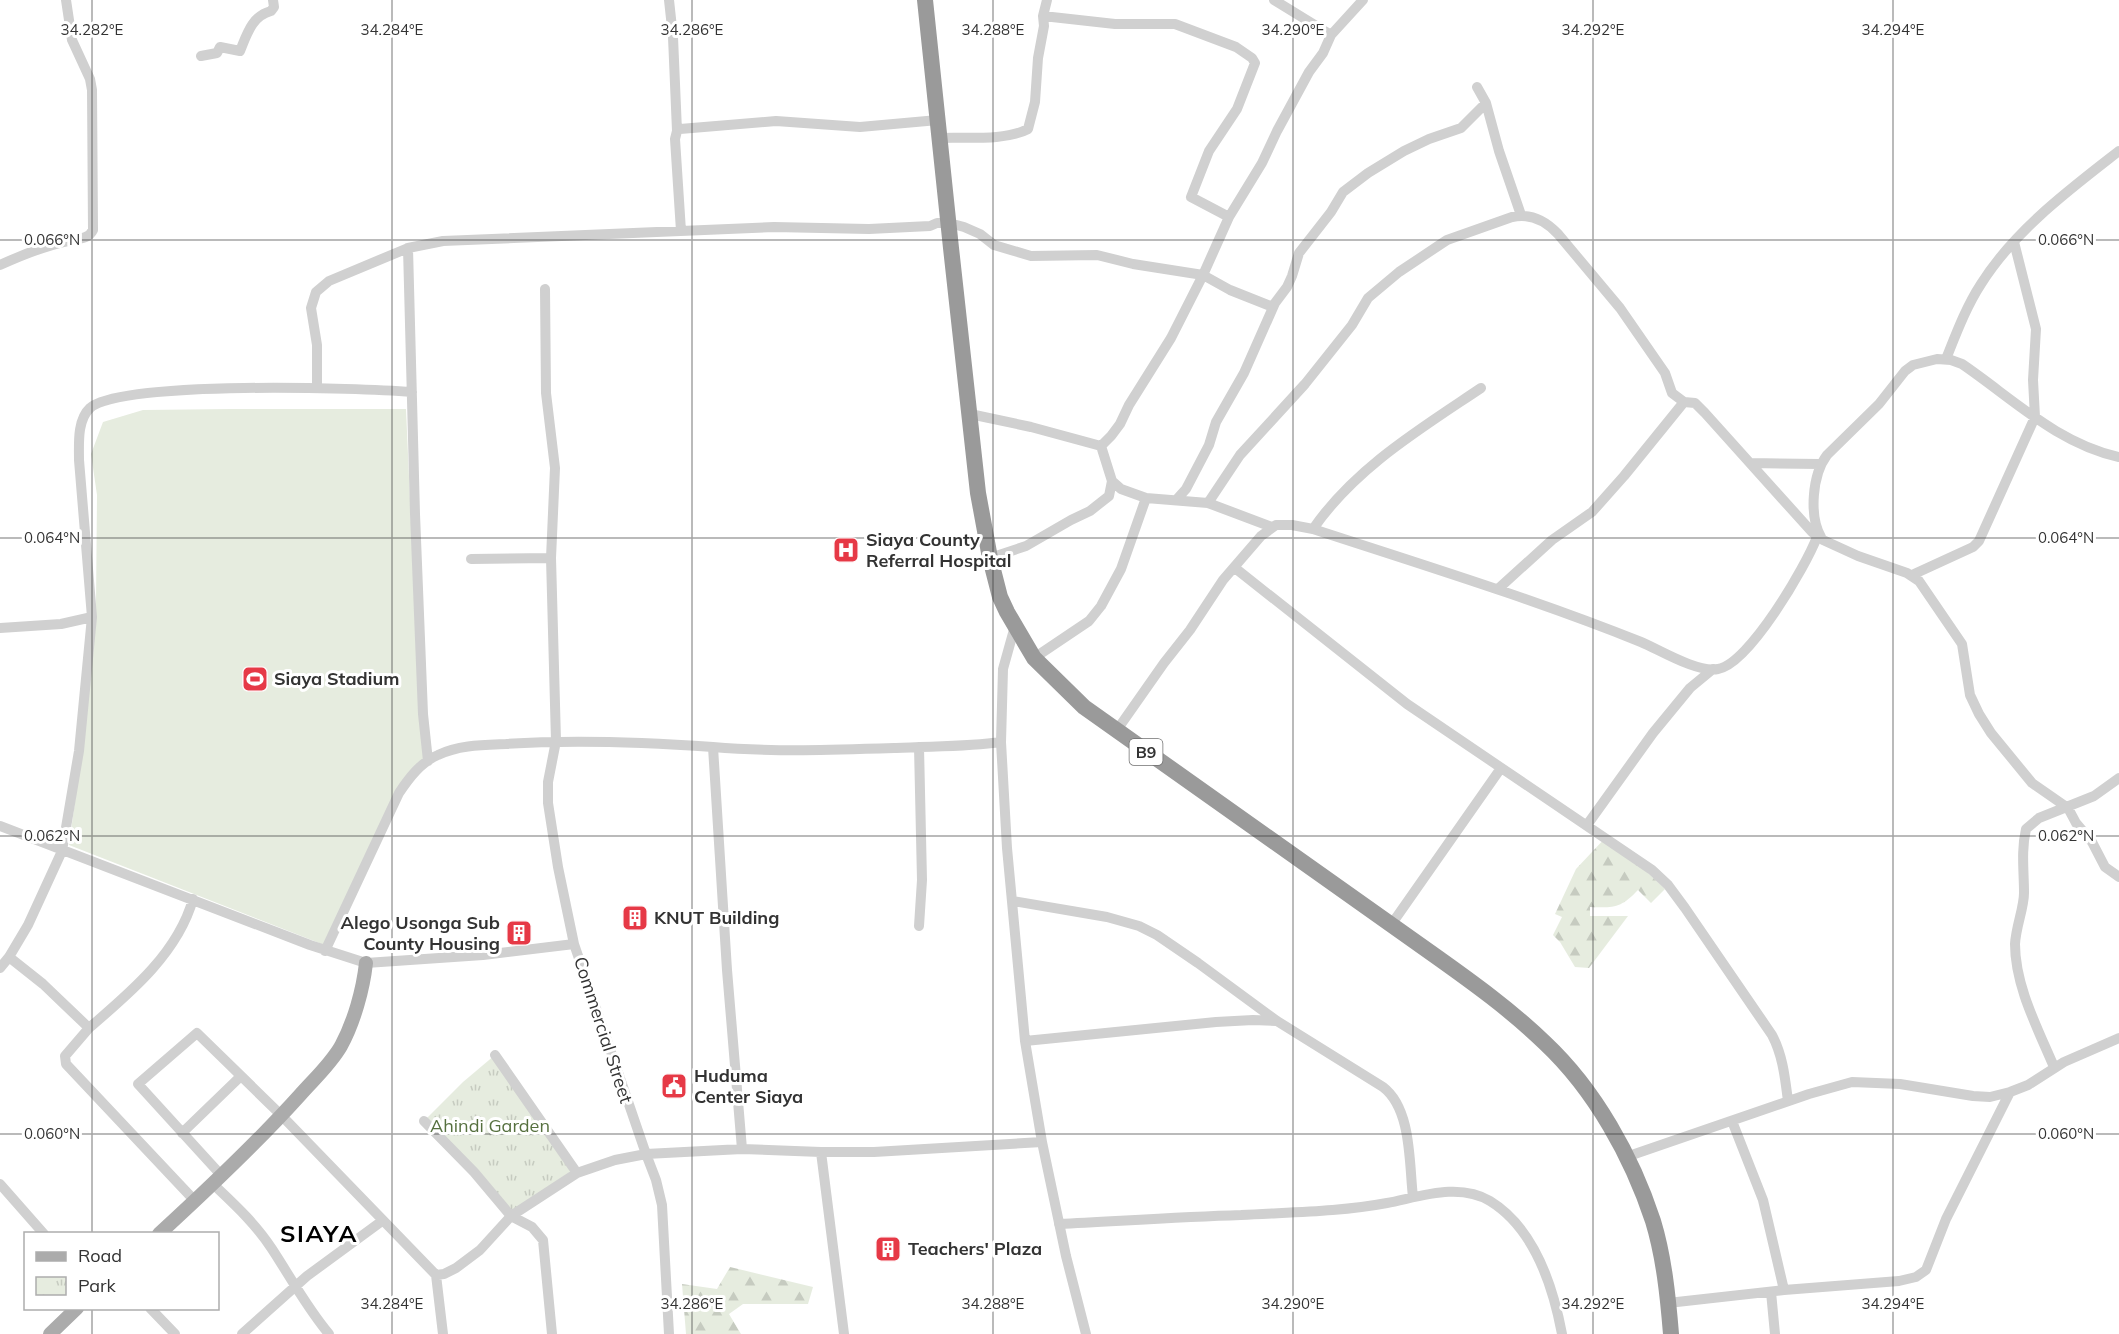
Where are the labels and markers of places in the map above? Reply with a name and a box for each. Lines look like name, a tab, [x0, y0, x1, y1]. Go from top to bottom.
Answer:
place label: Siaya County Referral Hospital	[866, 528, 1011, 572]
hospital icon: Siaya County Referral Hospital	[831, 535, 861, 565]
sports icon: Siaya Stadium	[240, 664, 270, 694]
place label: Siaya Stadium	[274, 667, 399, 690]
building icon: KNUT Building	[620, 903, 650, 933]
place label: KNUT Building	[654, 906, 779, 929]
place label: Alego Usonga Sub County Housing	[341, 911, 500, 955]
building icon: Alego Usonga Sub County Housing	[504, 918, 534, 948]
place label: Huduma Center Siaya	[694, 1064, 803, 1108]
public building icon: Huduma Center Siaya	[659, 1071, 689, 1101]
building icon: Teachers' Plaza	[873, 1234, 903, 1264]
place label: Teachers' Plaza	[908, 1237, 1042, 1260]

